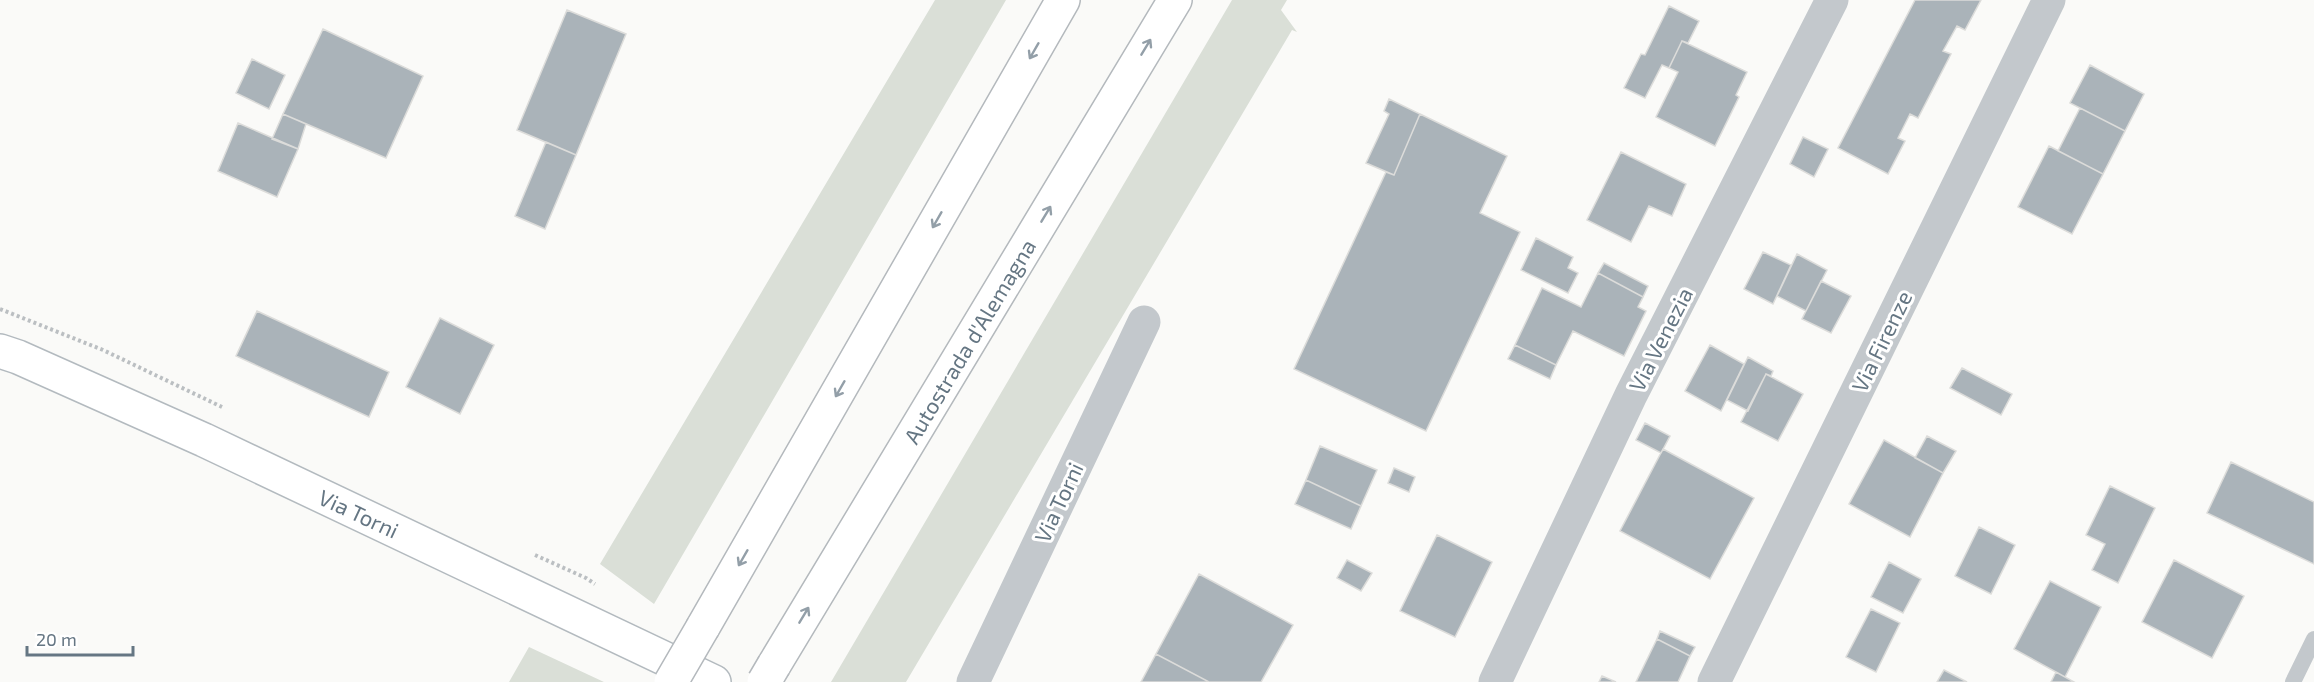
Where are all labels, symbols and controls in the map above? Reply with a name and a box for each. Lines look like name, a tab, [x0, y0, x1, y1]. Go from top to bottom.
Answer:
one-way arrow	[1141, 39, 1153, 56]
one-way arrow	[1028, 42, 1040, 59]
one-way arrow	[1040, 206, 1052, 223]
one-way arrow	[931, 211, 943, 228]
street label: Autostrada d'Alemagna	[898, 234, 1040, 448]
street label: Via Venezia	[1623, 283, 1697, 395]
street label: Via Firenze	[1845, 286, 1917, 396]
one-way arrow	[834, 380, 846, 397]
street label: Via Torni	[1028, 458, 1088, 546]
street label: Via Torni	[315, 483, 403, 543]
one-way arrow	[737, 549, 749, 566]
one-way arrow	[799, 607, 811, 624]
scale bar	[27, 619, 134, 657]
text: 20 m	[36, 628, 77, 650]

